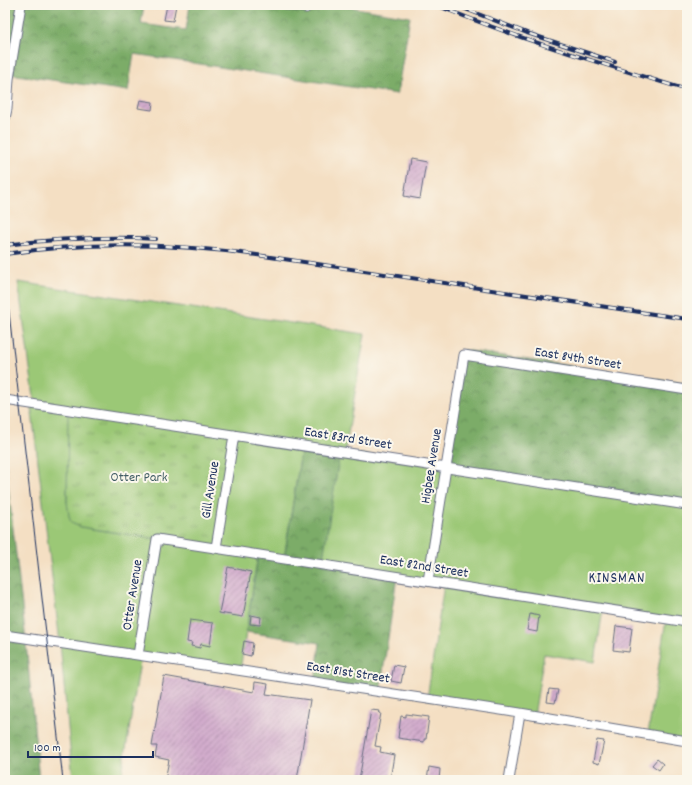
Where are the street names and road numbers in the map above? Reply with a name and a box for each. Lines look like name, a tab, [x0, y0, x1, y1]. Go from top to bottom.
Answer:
street label: East 84th Street	[533, 342, 623, 376]
street label: East 83rd Street	[303, 422, 393, 456]
street label: Higbee Avenue	[416, 427, 448, 505]
street label: Gill Avenue	[197, 460, 225, 520]
street label: East 82nd Street	[378, 550, 470, 584]
street label: Otter Avenue	[118, 558, 148, 632]
street label: East 81st Street	[305, 657, 391, 689]

